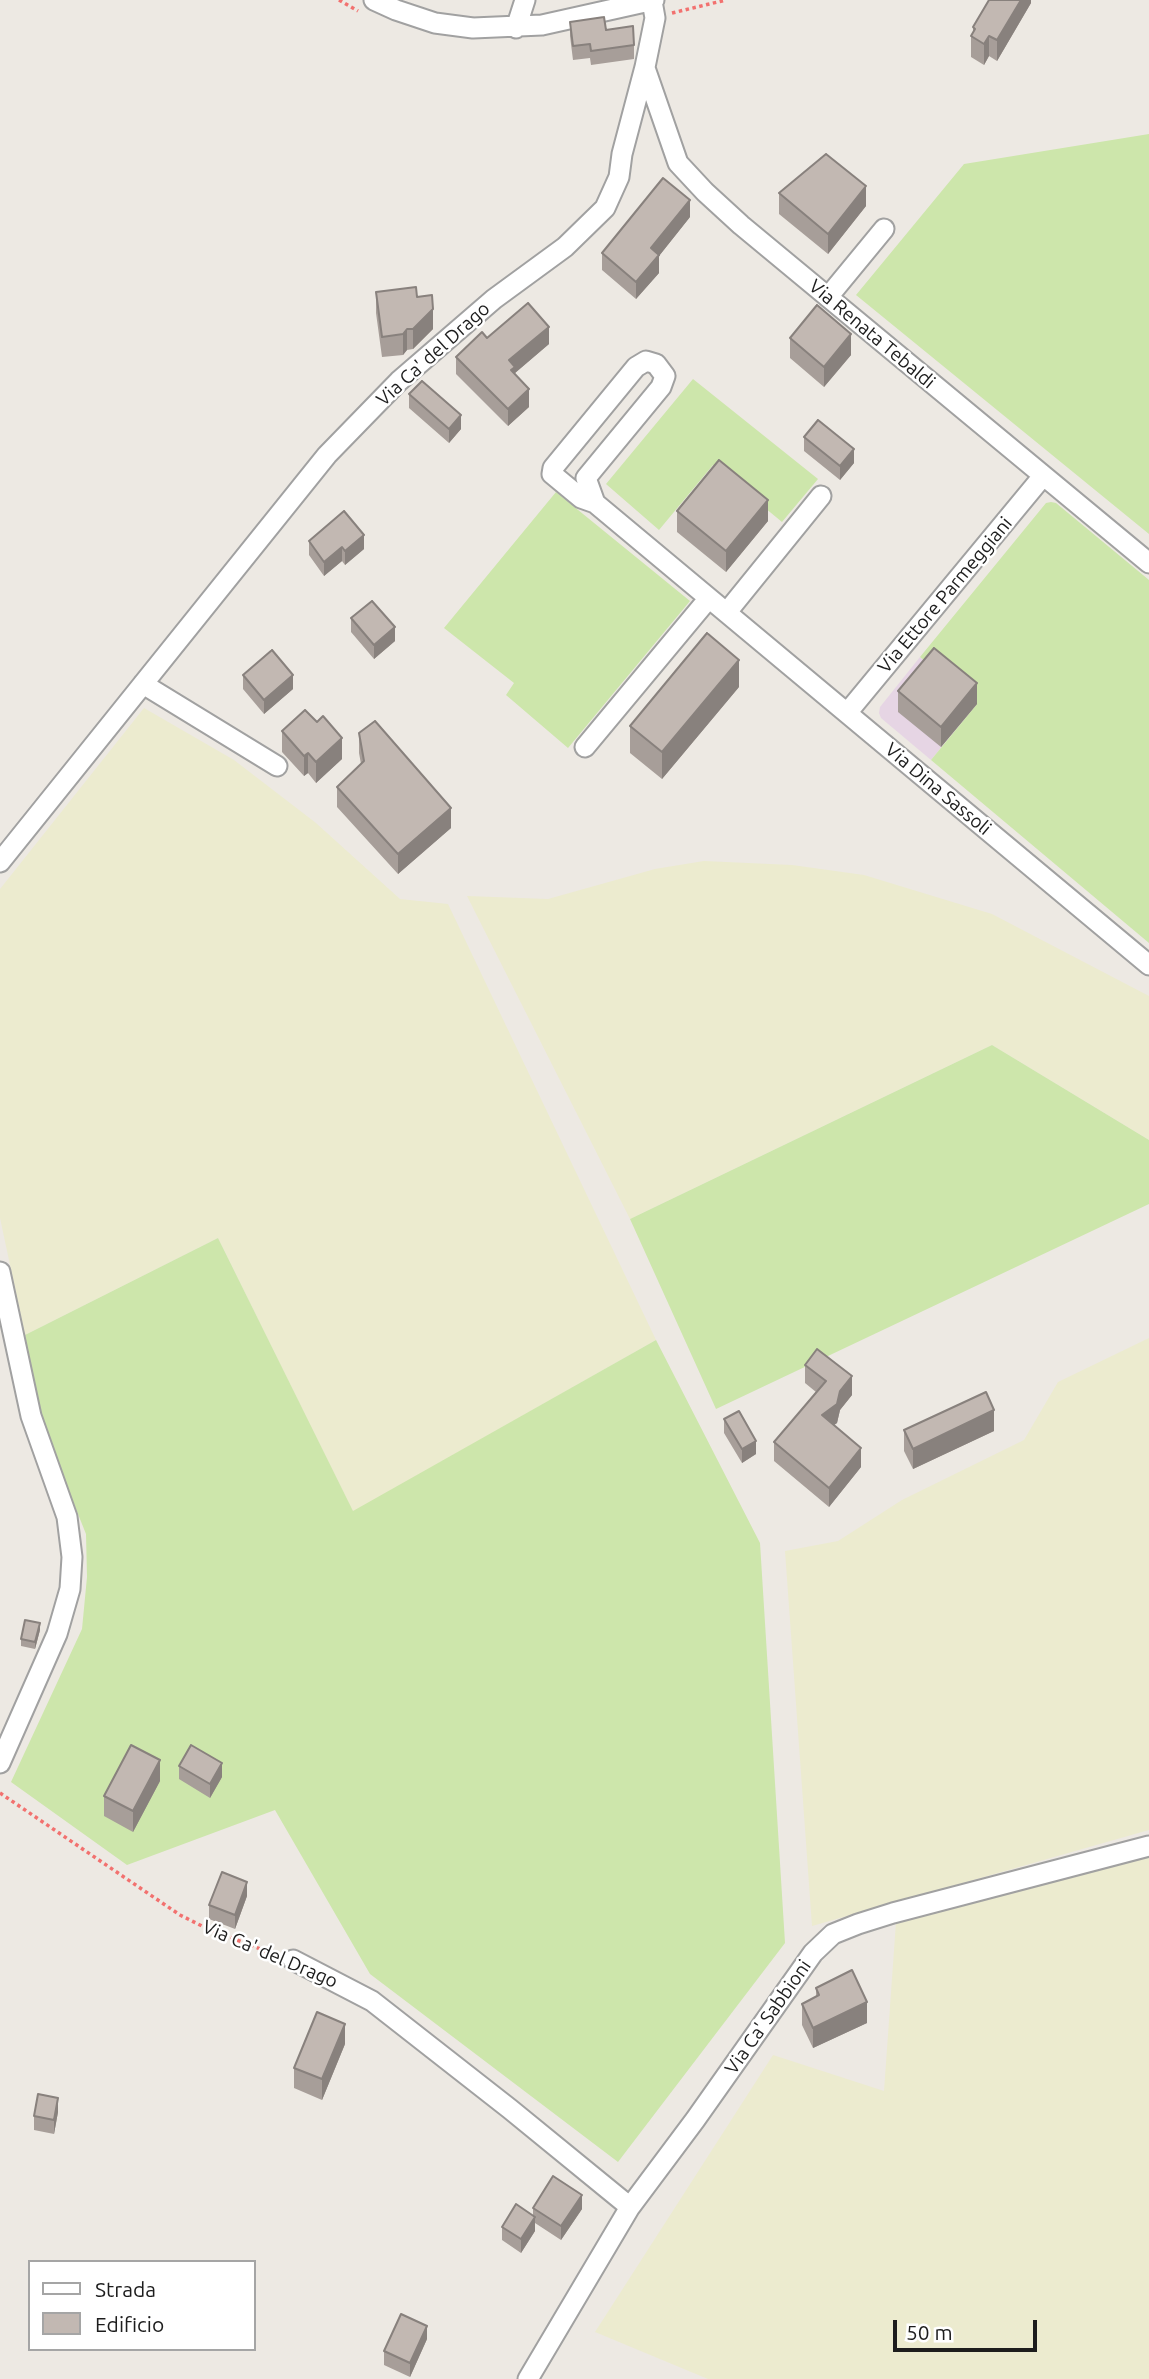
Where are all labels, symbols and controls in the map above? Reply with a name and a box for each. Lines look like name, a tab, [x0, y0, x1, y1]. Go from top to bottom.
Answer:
street label: Via Renata Tebaldi	[804, 275, 940, 393]
street label: Via Ca' del Drago	[372, 297, 494, 411]
street label: Via Ettore Parmeggiani	[873, 512, 1017, 678]
street label: Via Dina Sassoli	[880, 738, 996, 840]
street label: Via Ca' del Drago	[199, 1915, 341, 1993]
street label: Via Ca' Sabbioni	[720, 1955, 816, 2079]
legend	[28, 2260, 256, 2351]
text: Strada	[95, 2277, 156, 2301]
scale bar	[897, 2306, 1040, 2350]
text: Edificio	[95, 2312, 164, 2336]
text: 50 m	[906, 2320, 953, 2344]

